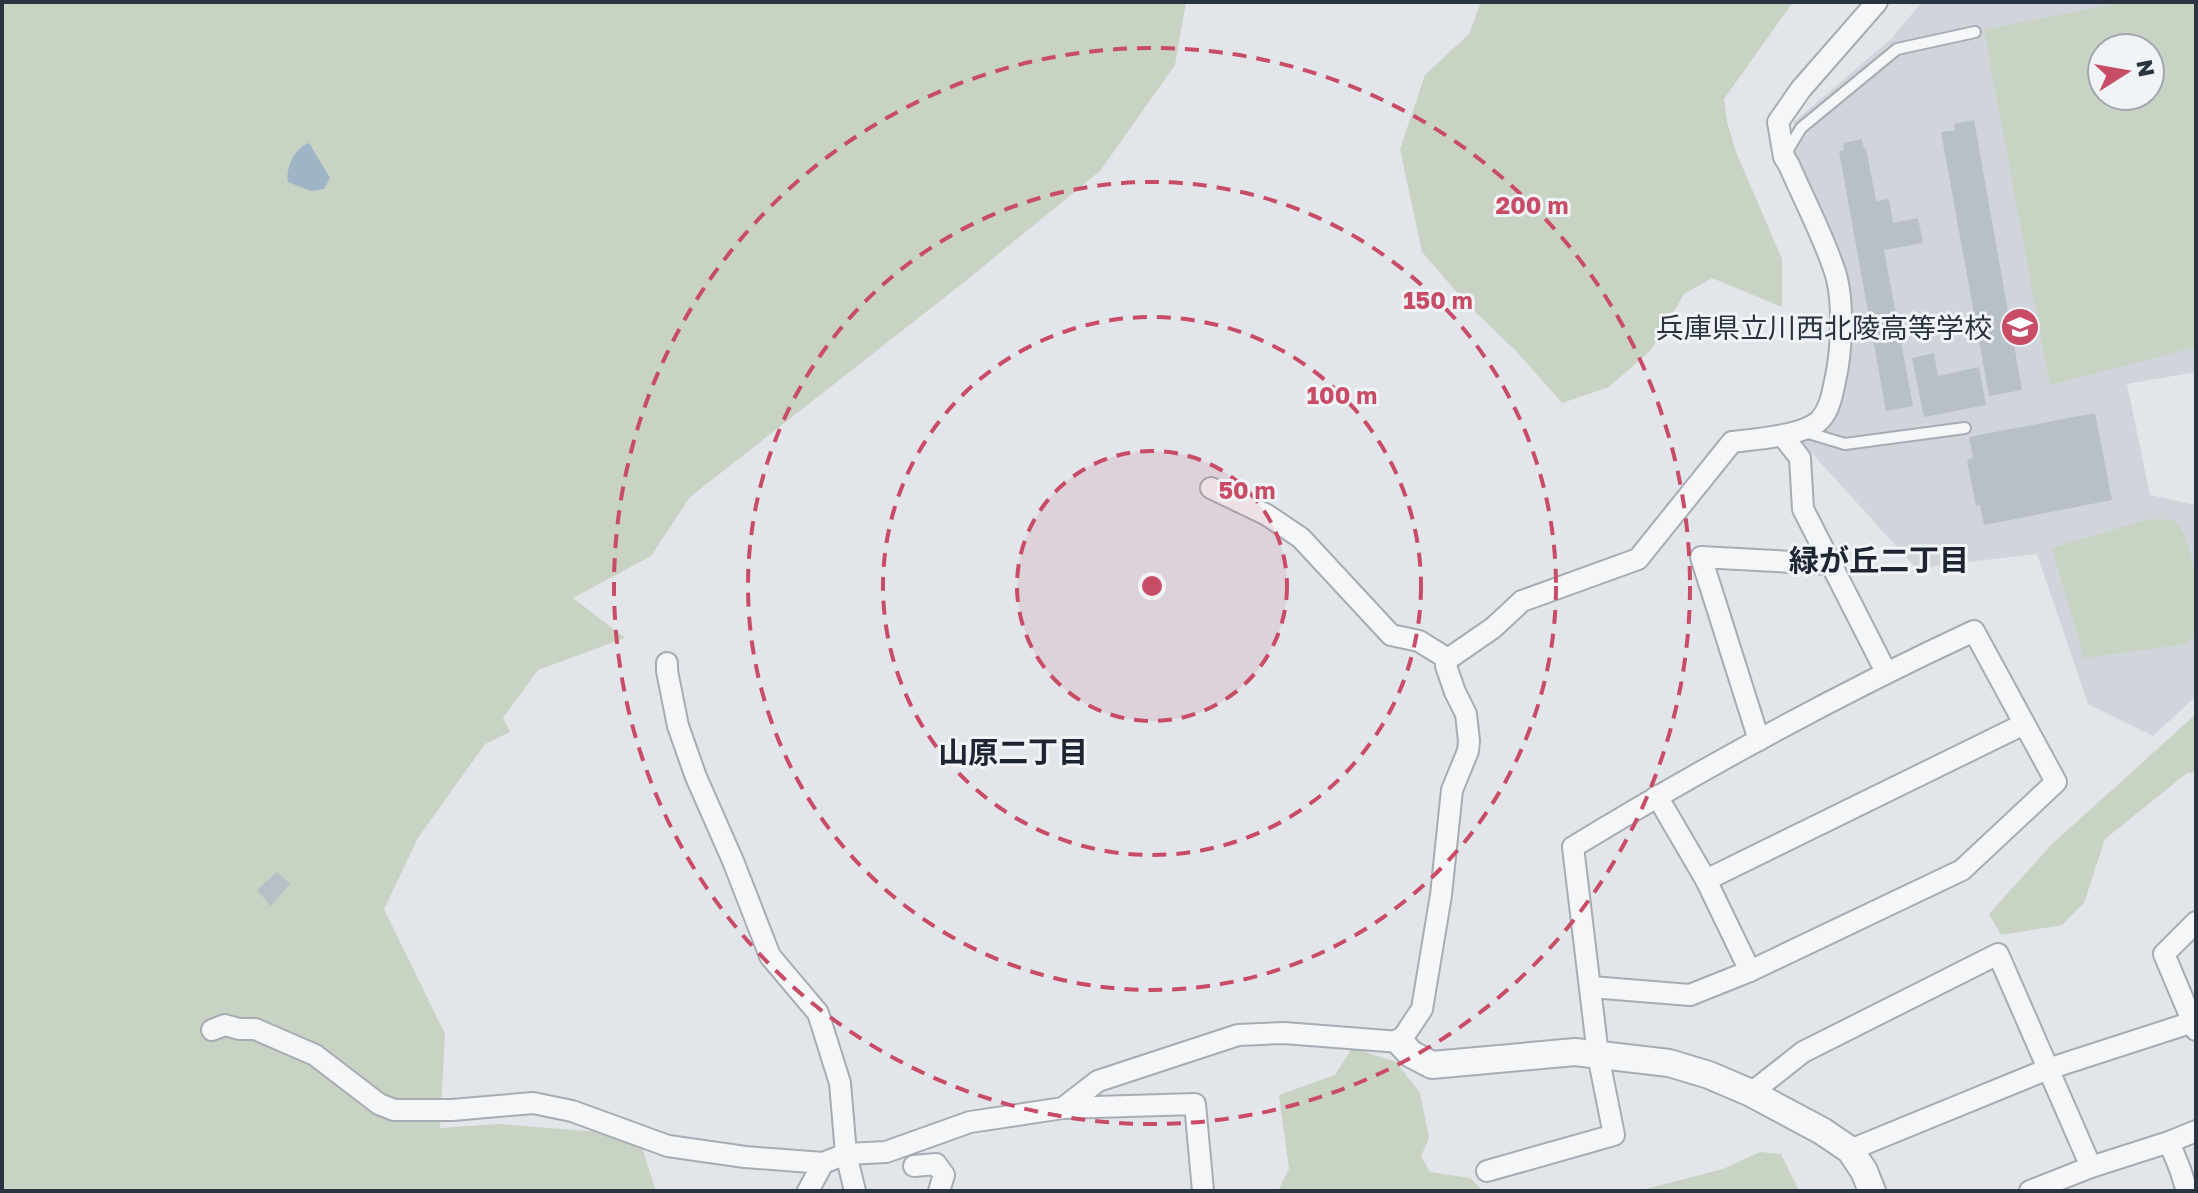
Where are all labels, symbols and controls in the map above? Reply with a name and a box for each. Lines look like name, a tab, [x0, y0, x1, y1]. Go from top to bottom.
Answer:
north arrow	[2086, 32, 2166, 112]
text: N	[2131, 57, 2161, 79]
text: 200 m	[1496, 190, 1568, 219]
text: 150 m	[1403, 285, 1473, 314]
school or university icon: 兵庫県立川西北陵高等学校	[1999, 306, 2041, 348]
place label: 兵庫県立川西北陵高等学校	[1656, 311, 1992, 344]
text: 100 m	[1307, 380, 1377, 409]
text: 50 m	[1218, 475, 1276, 504]
district label: 緑が丘二丁目	[1789, 542, 1969, 578]
centre of rings	[1138, 572, 1166, 600]
district label: 山原二丁目	[938, 734, 1088, 770]

